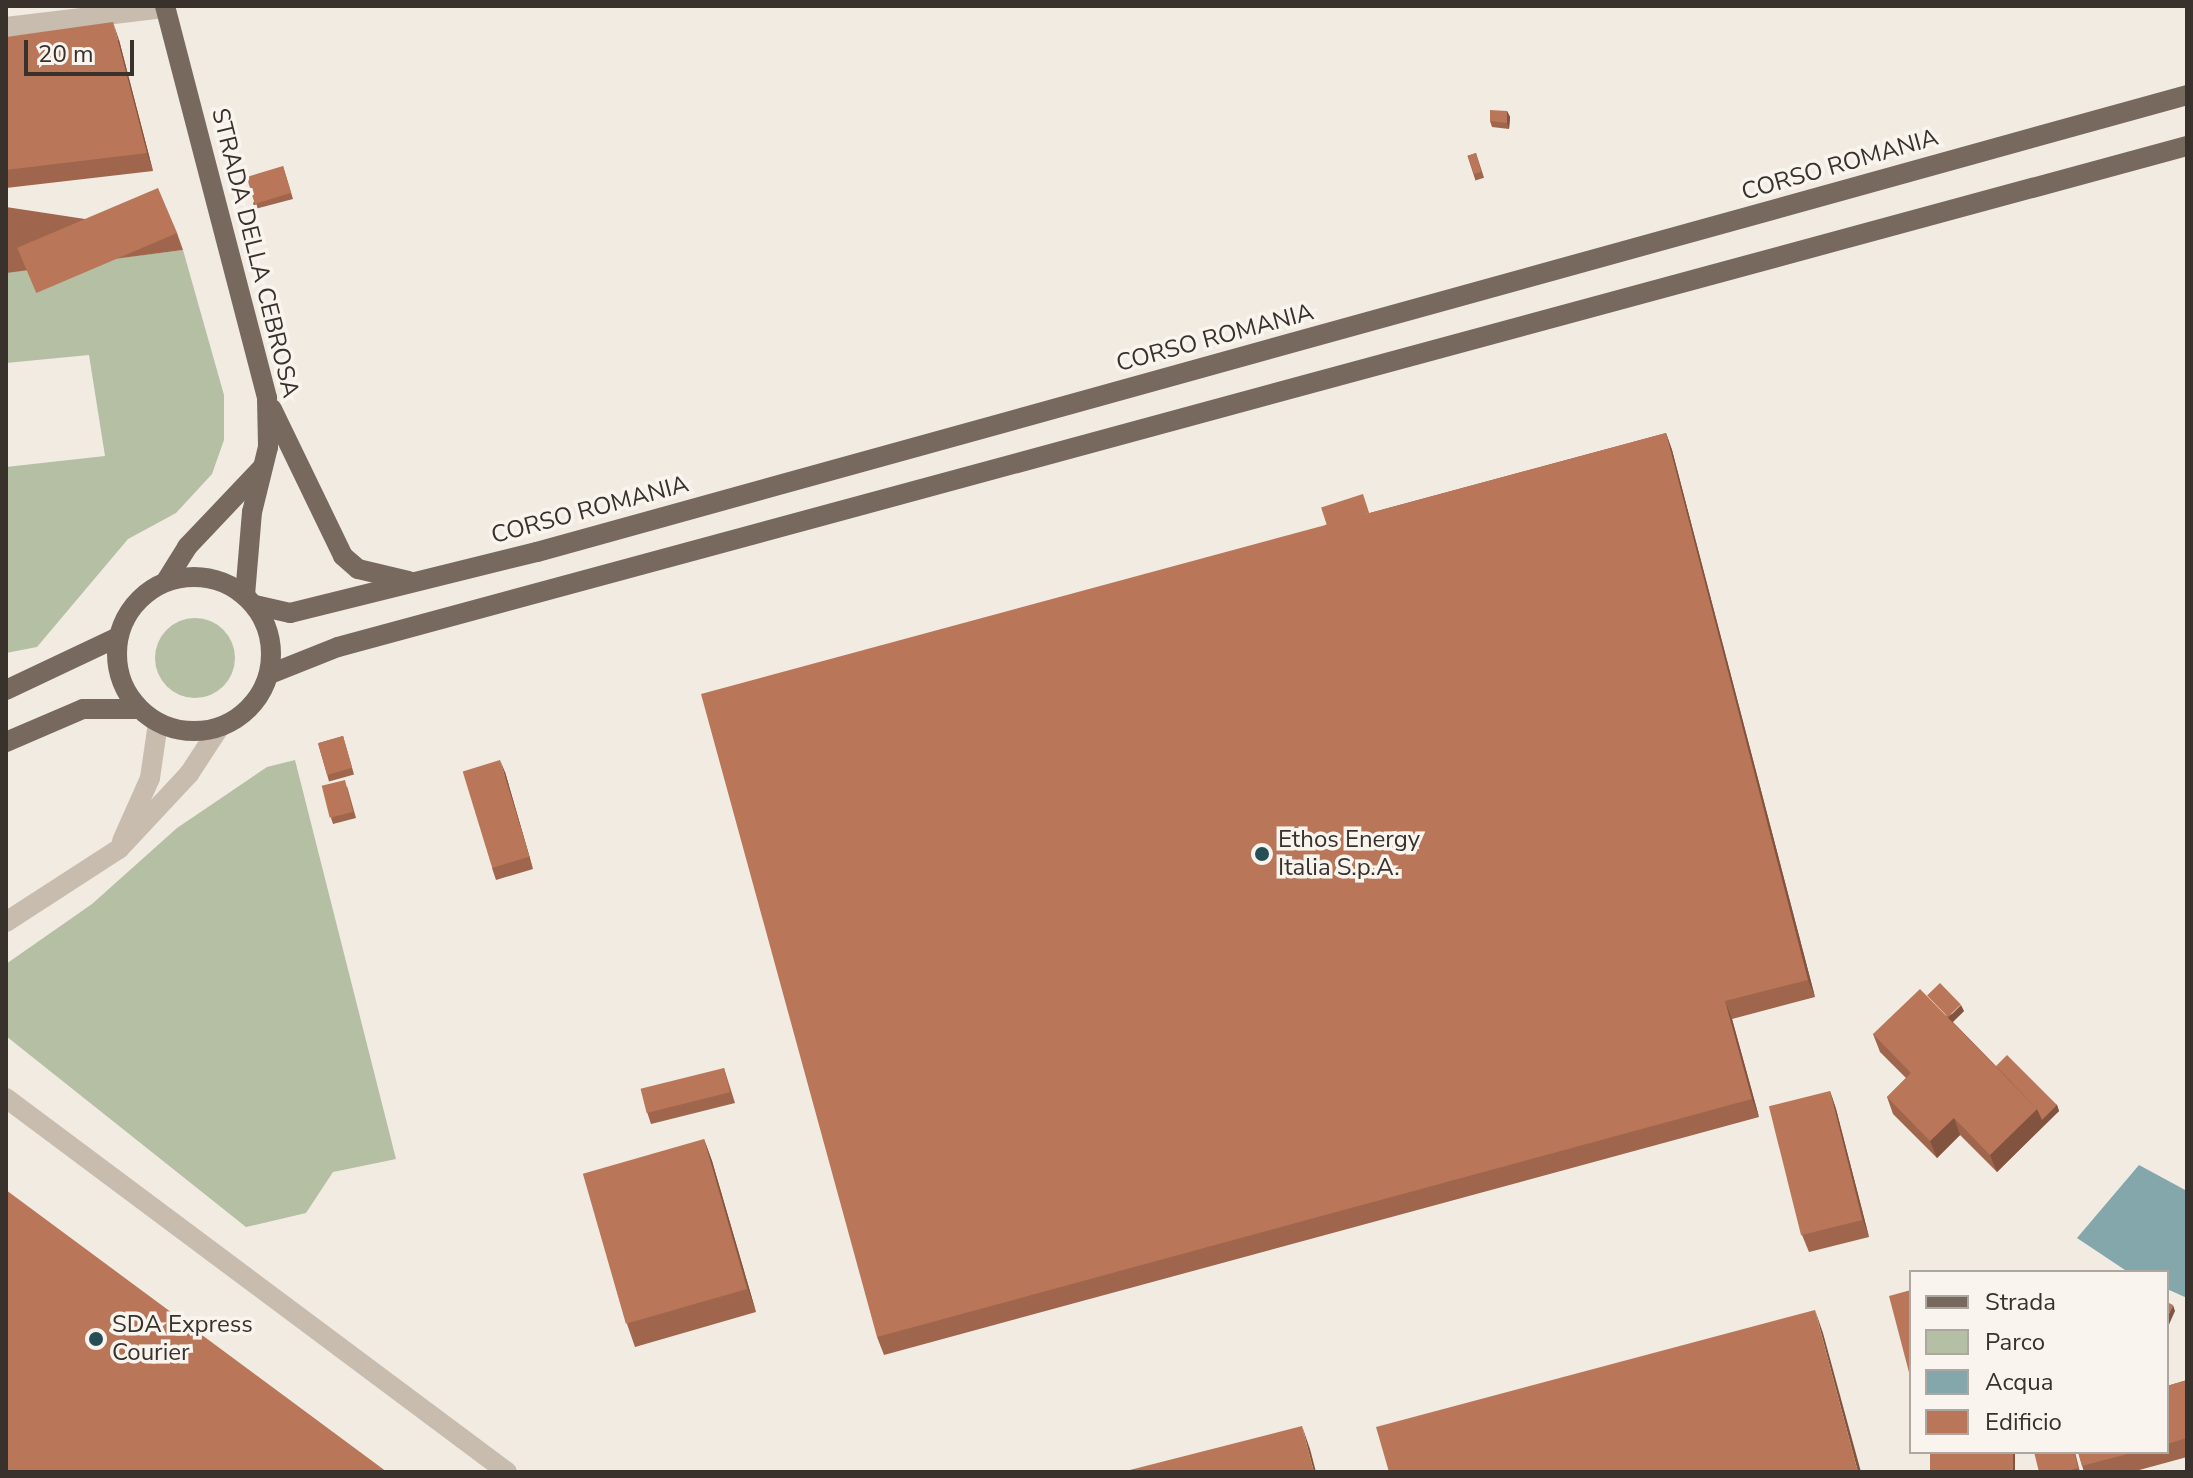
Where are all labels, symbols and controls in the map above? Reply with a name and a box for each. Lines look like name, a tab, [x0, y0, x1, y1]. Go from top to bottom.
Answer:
scale bar	[28, 24, 138, 74]
text: 20 m	[38, 38, 94, 70]
street label: STRADA DELLA CEBROSA	[205, 105, 305, 401]
street label: CORSO ROMANIA	[1738, 123, 1942, 207]
street label: CORSO ROMANIA	[1113, 298, 1317, 378]
street label: CORSO ROMANIA	[488, 470, 692, 550]
place label: Ethos Energy Italia S.p.A.	[1278, 826, 1420, 882]
marker: Ethos Energy Italia S.p.A.	[1253, 845, 1271, 863]
legend	[1909, 1270, 2169, 1454]
text: Strada	[1985, 1286, 2056, 1318]
place label: SDA Express Courier	[112, 1311, 253, 1367]
text: Parco	[1985, 1326, 2045, 1358]
marker: SDA Express Courier	[87, 1330, 105, 1348]
text: Acqua	[1985, 1366, 2053, 1398]
text: Edificio	[1985, 1406, 2062, 1438]

